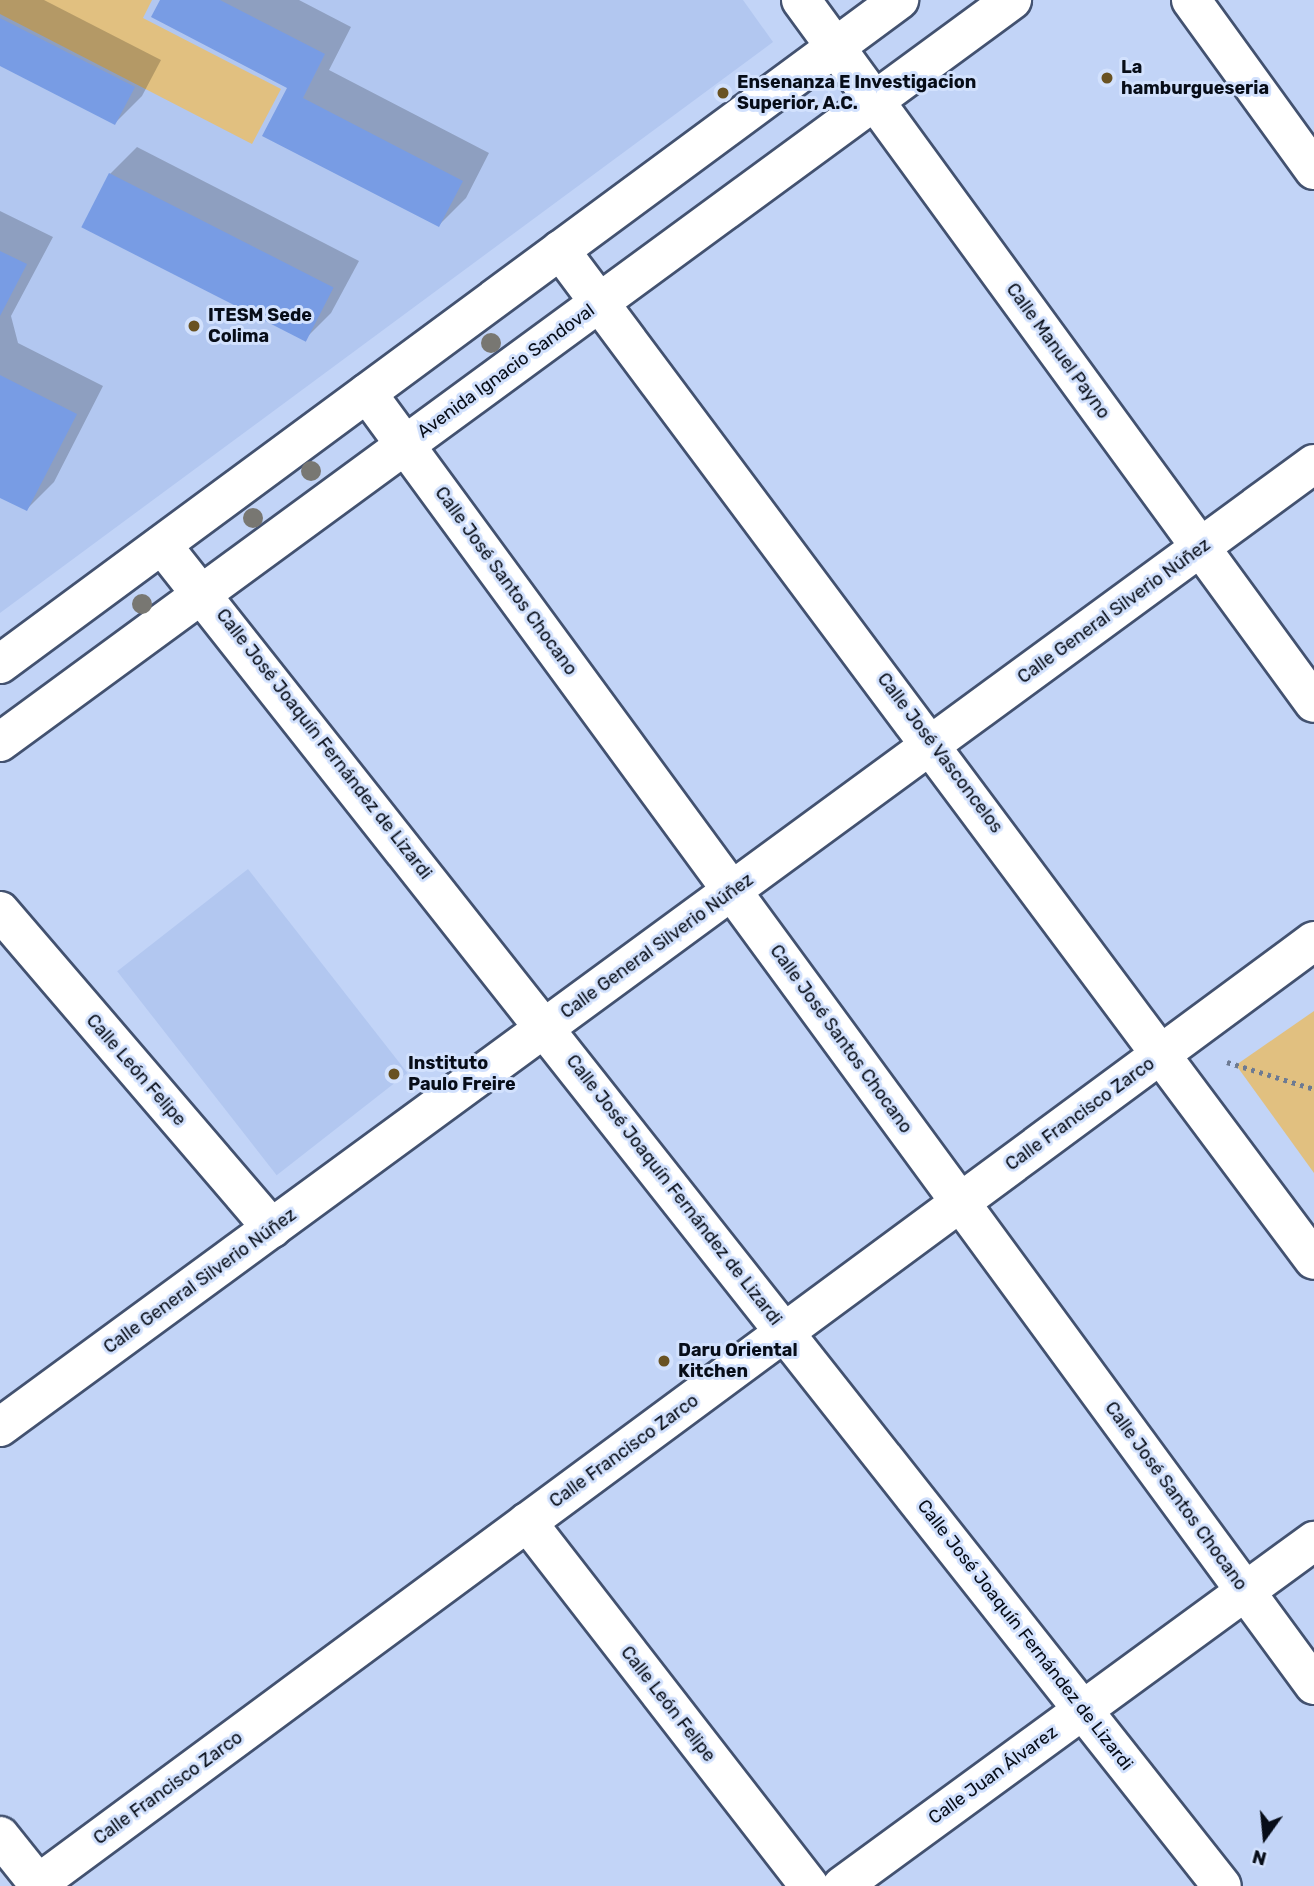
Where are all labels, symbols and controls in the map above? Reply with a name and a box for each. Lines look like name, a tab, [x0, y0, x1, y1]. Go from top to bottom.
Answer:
place label: La hamburgueseria	[1121, 57, 1269, 100]
marker: La hamburgueseria	[1099, 70, 1115, 86]
place label: Ensenanza E Investigacion Superior, A.C.	[737, 72, 976, 114]
marker: Ensenanza E Investigacion Superior, A.C.	[715, 85, 731, 101]
street label: Calle Manuel Payno	[1002, 279, 1114, 423]
street label: Avenida Ignacio Sandoval	[413, 299, 599, 443]
place label: ITESM Sede Colima	[208, 305, 312, 348]
marker: ITESM Sede Colima	[186, 318, 202, 334]
street label: Calle José Santos Chocano	[430, 482, 582, 680]
street label: Calle General Silverio Núñez	[1013, 534, 1215, 688]
street label: Calle José Joaquín Fernández de Lizardi	[212, 604, 436, 884]
street label: Calle José Vasconcelos	[873, 668, 1007, 838]
street label: Calle General Silverio Núñez	[556, 869, 758, 1023]
street label: Calle José Santos Chocano	[765, 940, 917, 1138]
street label: Calle León Felipe	[82, 1010, 190, 1130]
street label: Calle José Joaquín Fernández de Lizardi	[562, 1050, 786, 1330]
place label: Instituto Paulo Freire	[408, 1053, 516, 1096]
street label: Calle Francisco Zarco	[1001, 1053, 1159, 1175]
marker: Instituto Paulo Freire	[386, 1066, 402, 1082]
street label: Calle General Silverio Núñez	[99, 1204, 301, 1358]
place label: Daru Oriental Kitchen	[678, 1340, 798, 1382]
marker: Daru Oriental Kitchen	[656, 1353, 672, 1369]
street label: Calle Francisco Zarco	[545, 1390, 703, 1512]
street label: Calle José Santos Chocano	[1100, 1397, 1252, 1595]
street label: Calle José Joaquín Fernández de Lizardi	[913, 1495, 1137, 1775]
street label: Calle León Felipe	[616, 1642, 720, 1766]
street label: Calle Juan Álvarez	[924, 1721, 1062, 1829]
street label: Calle Francisco Zarco	[89, 1727, 247, 1849]
north arrow	[1230, 1802, 1300, 1872]
text: N	[1250, 1845, 1269, 1871]

